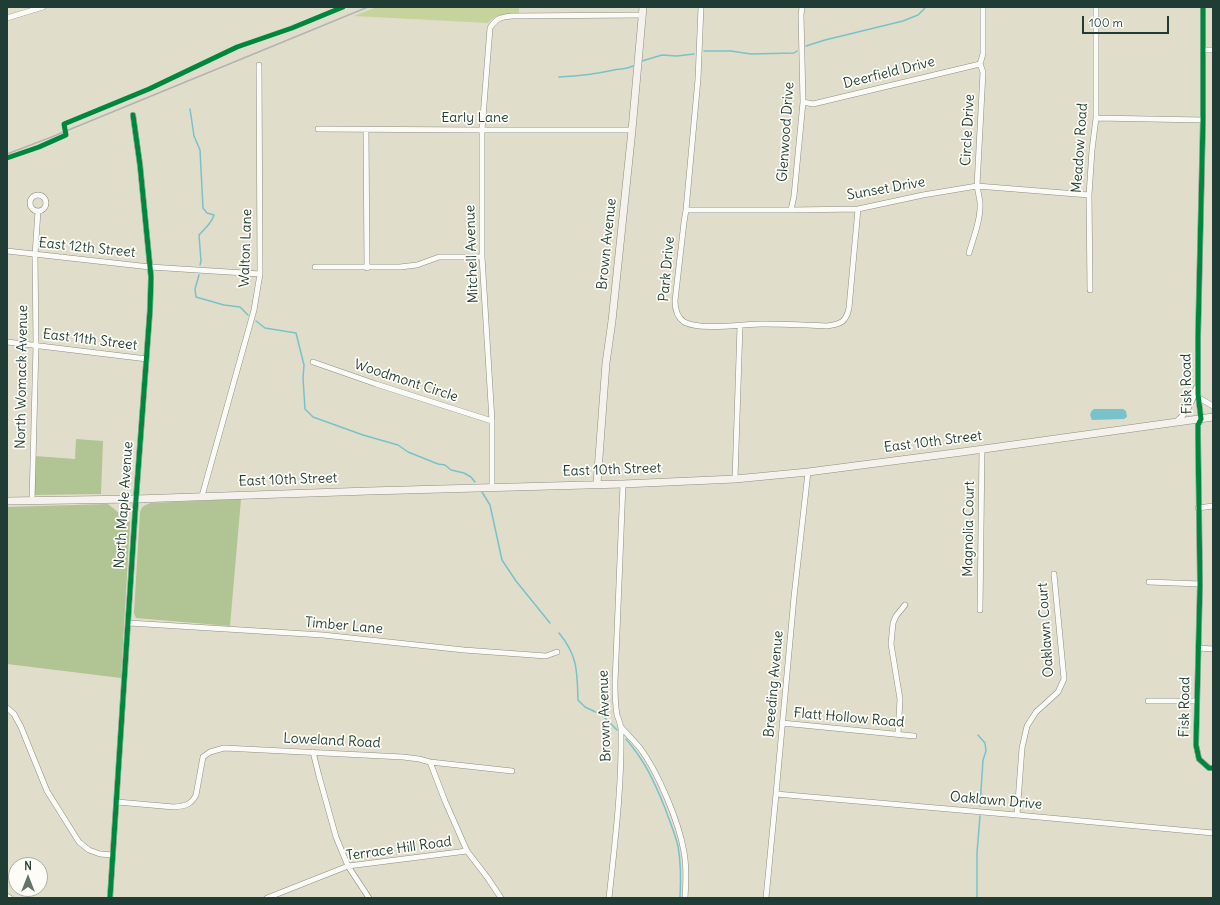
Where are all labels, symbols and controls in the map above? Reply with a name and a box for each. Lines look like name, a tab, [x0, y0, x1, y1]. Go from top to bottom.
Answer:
scale bar	[1084, 8, 1171, 34]
text: 100 m	[1089, 15, 1123, 30]
street label: Deerfield Drive	[841, 54, 937, 92]
street label: Glenwood Drive	[774, 81, 798, 183]
street label: Circle Drive	[958, 94, 978, 166]
street label: Meadow Road	[1068, 103, 1092, 193]
street label: Early Lane	[441, 110, 509, 126]
street label: Sunset Drive	[846, 174, 926, 204]
street label: Brown Avenue	[594, 197, 620, 291]
street label: Mitchell Avenue	[462, 205, 482, 303]
street label: Walton Lane	[236, 208, 256, 288]
street label: East 12th Street	[38, 235, 136, 261]
street label: Park Drive	[656, 236, 678, 302]
street label: North Womack Avenue	[12, 305, 32, 449]
street label: East 11th Street	[42, 326, 138, 354]
street label: Fisk Road	[1178, 353, 1196, 415]
street label: Woodmont Circle	[352, 356, 460, 406]
street label: East 10th Street	[883, 428, 983, 456]
street label: North Maple Avenue	[111, 441, 137, 569]
street label: East 10th Street	[562, 460, 662, 480]
street label: East 10th Street	[238, 470, 338, 490]
street label: Magnolia Court	[960, 481, 978, 577]
street label: Oaklawn Court	[1034, 582, 1058, 678]
street label: Timber Lane	[304, 614, 384, 638]
street label: Breeding Avenue	[761, 630, 787, 738]
street label: Brown Avenue	[595, 670, 615, 762]
street label: Fisk Road	[1176, 676, 1194, 738]
street label: Flatt Hollow Road	[793, 705, 905, 731]
street label: Loweland Road	[283, 730, 381, 752]
street label: Oaklawn Drive	[949, 789, 1043, 813]
street label: Terrace Hill Road	[345, 833, 453, 865]
north arrow	[8, 857, 48, 897]
text: N	[24, 859, 32, 873]

